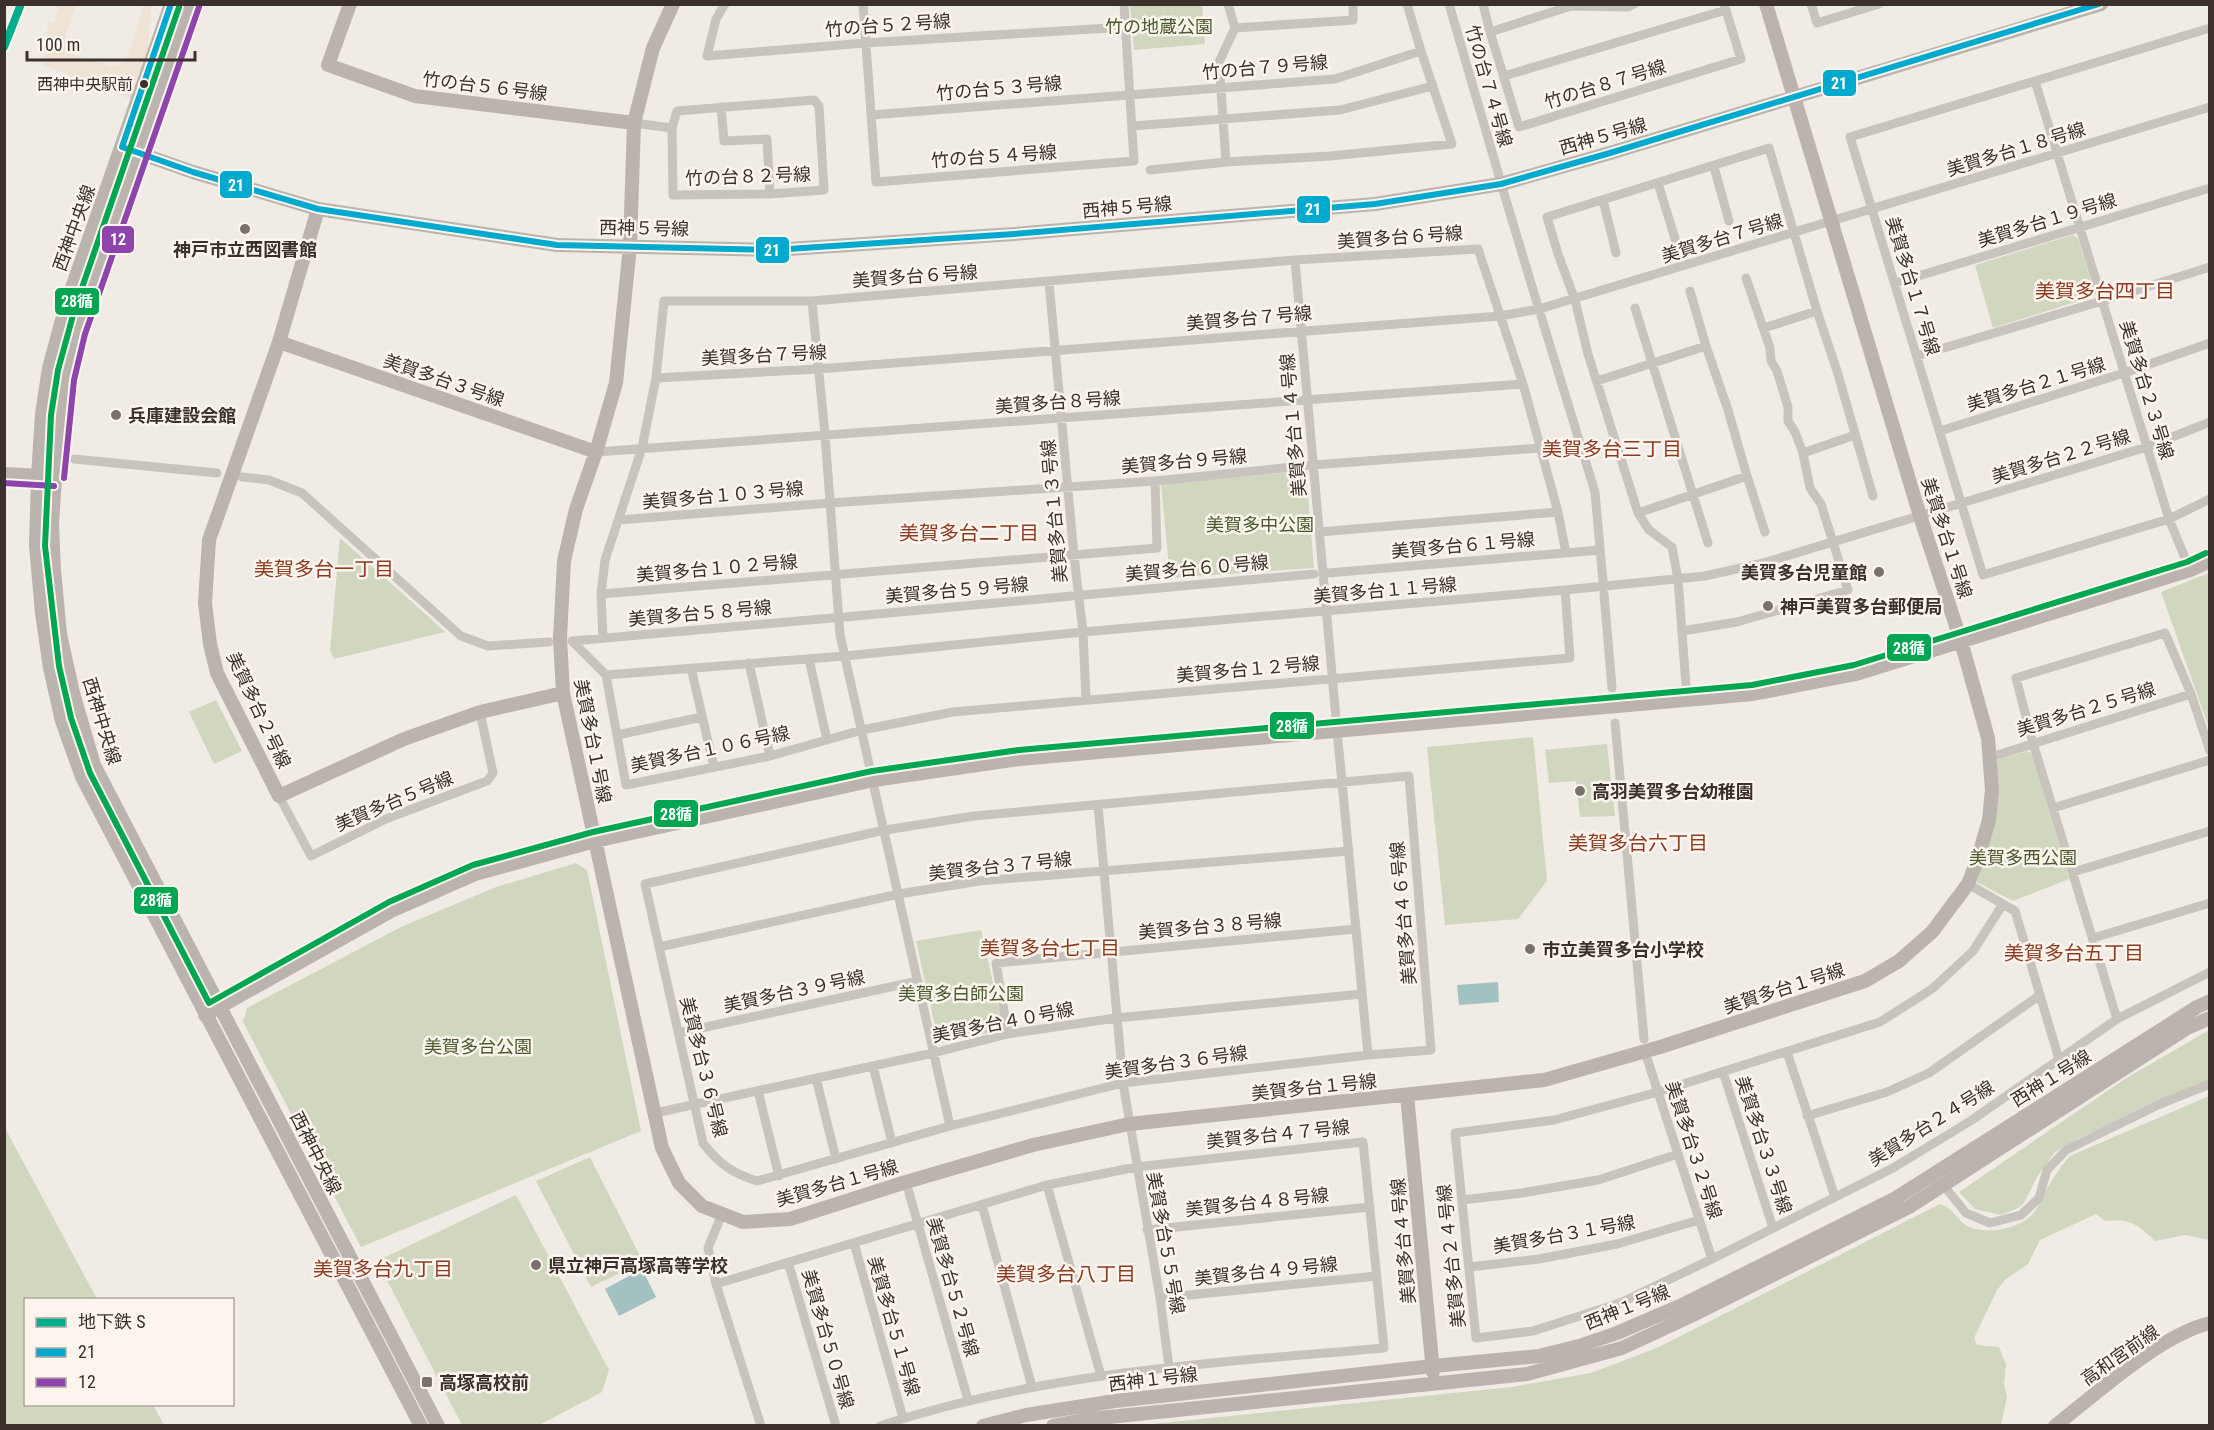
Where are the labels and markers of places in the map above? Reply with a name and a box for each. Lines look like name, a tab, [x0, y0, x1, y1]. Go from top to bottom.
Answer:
place label: 西神中央駅前	[37, 75, 133, 94]
marker: 西神中央駅前	[138, 78, 150, 90]
marker: 神戸市立西図書館	[238, 222, 252, 236]
place label: 神戸市立西図書館	[173, 239, 317, 260]
place label: 兵庫建設会館	[128, 405, 236, 426]
marker: 兵庫建設会館	[109, 408, 123, 422]
place label: 美賀多台児童館	[1741, 562, 1867, 583]
marker: 美賀多台児童館	[1872, 565, 1886, 579]
place label: 神戸美賀多台郵便局	[1780, 596, 1942, 617]
marker: 神戸美賀多台郵便局	[1761, 599, 1775, 613]
place label: 高羽美賀多台幼稚園	[1592, 781, 1754, 802]
marker: 高羽美賀多台幼稚園	[1573, 784, 1587, 798]
place label: 市立美賀多台小学校	[1542, 939, 1704, 960]
marker: 市立美賀多台小学校	[1523, 942, 1537, 956]
place label: 県立神戸高塚高等学校	[548, 1255, 728, 1276]
marker: 県立神戸高塚高等学校	[529, 1258, 543, 1272]
place label: 高塚高校前	[439, 1372, 529, 1393]
marker: 高塚高校前	[420, 1375, 434, 1389]

